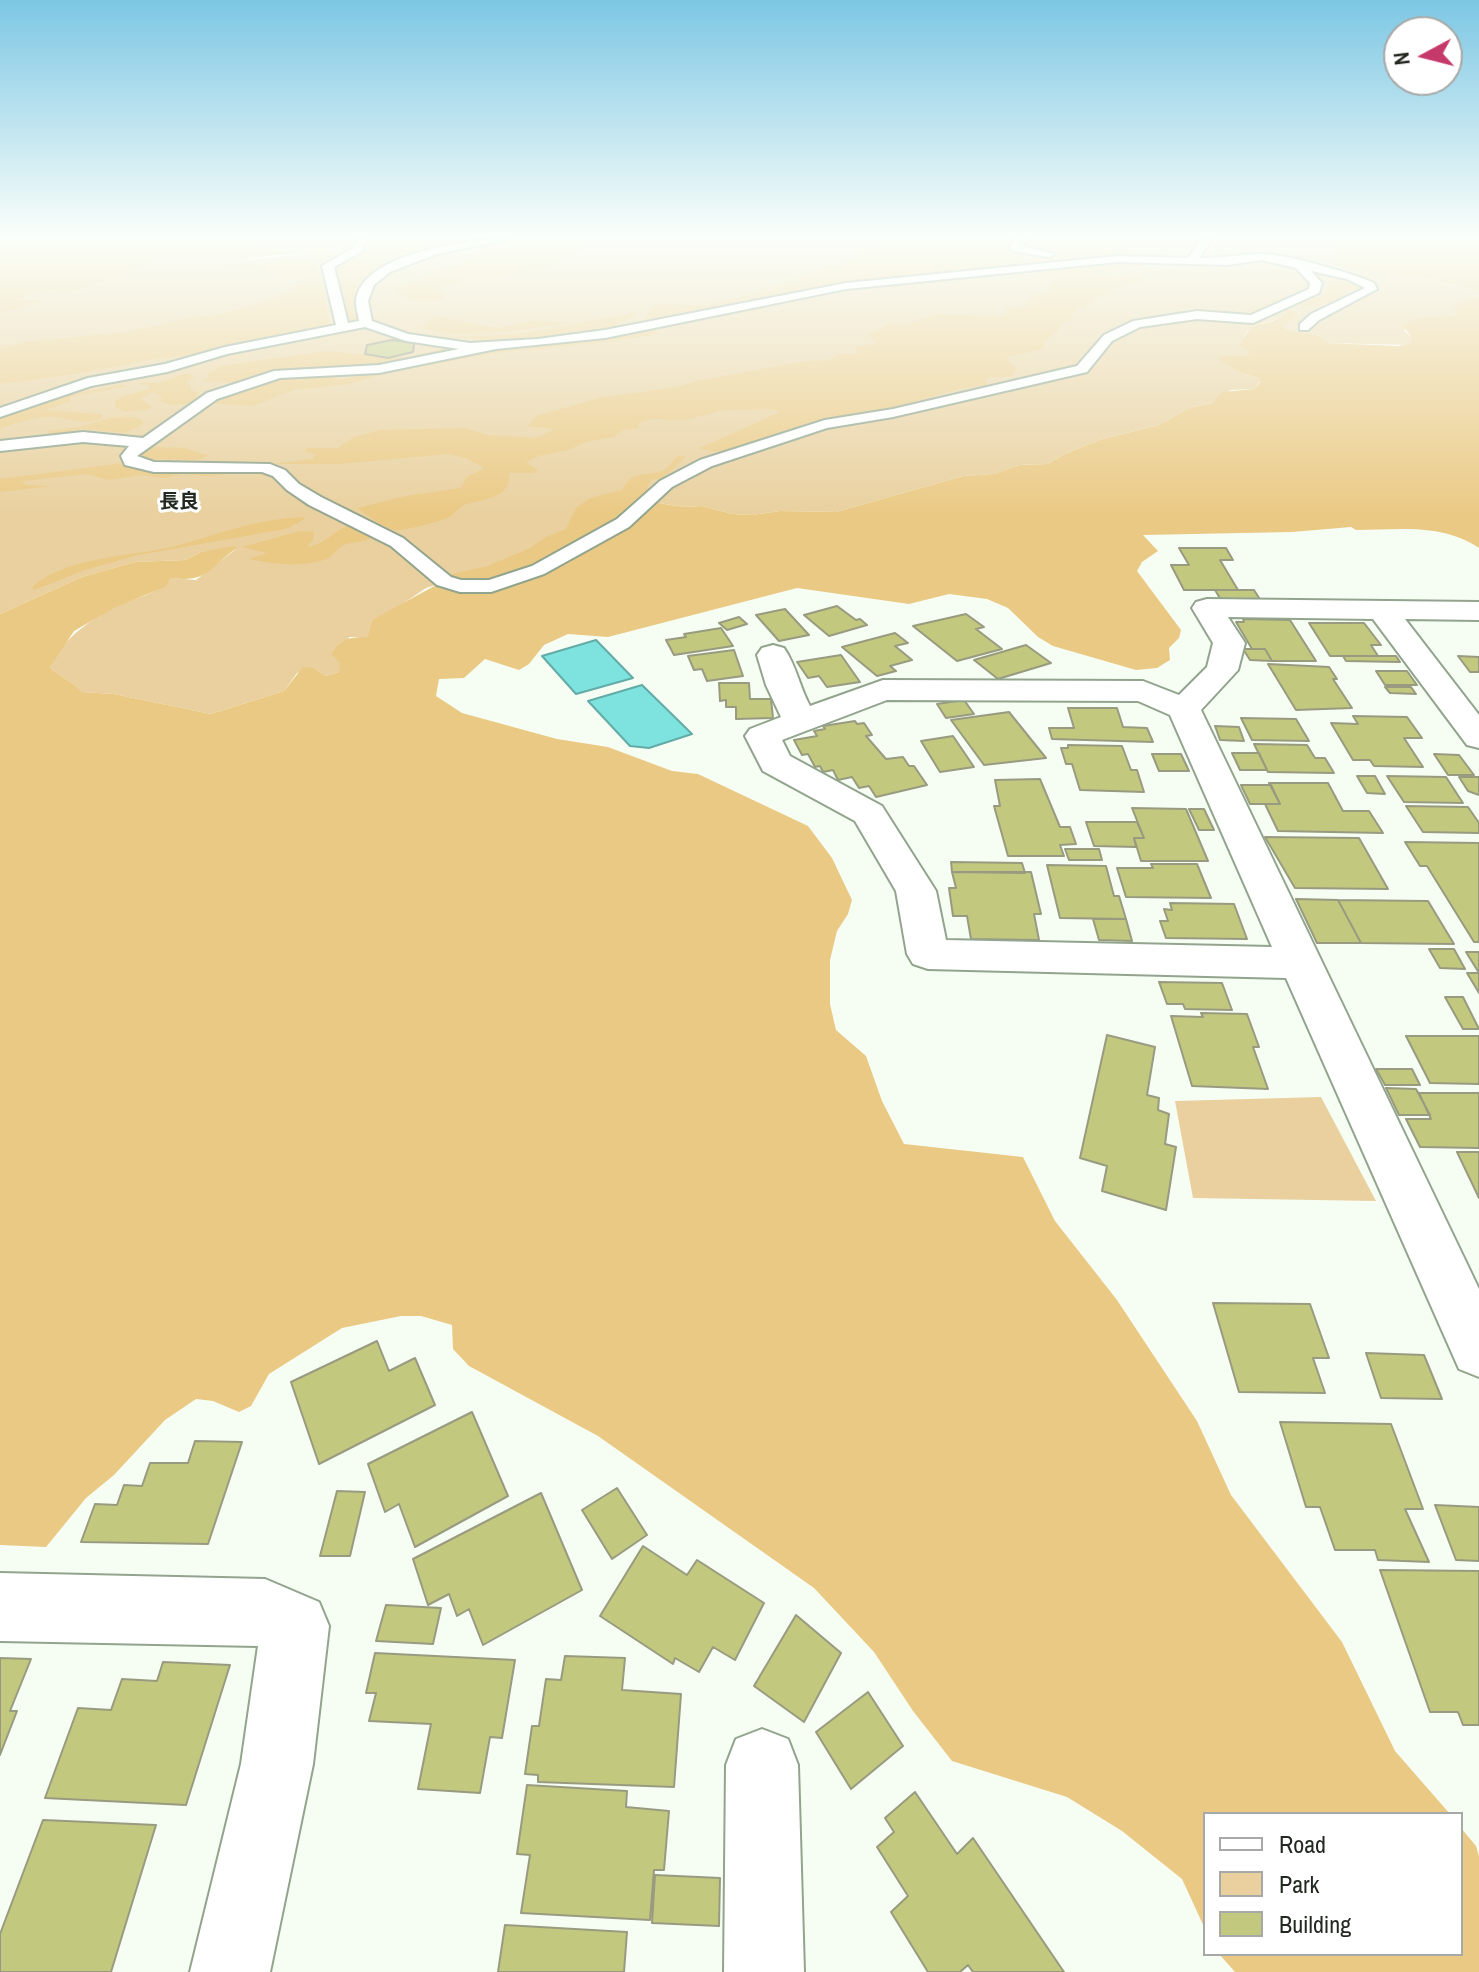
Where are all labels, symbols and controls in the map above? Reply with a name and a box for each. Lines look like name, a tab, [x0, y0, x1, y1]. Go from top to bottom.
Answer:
north arrow	[1383, 16, 1463, 96]
text: N	[1385, 50, 1417, 67]
district label: 長良	[159, 491, 199, 515]
legend	[1203, 1812, 1463, 1956]
text: Road	[1279, 1828, 1326, 1860]
text: Park	[1279, 1868, 1319, 1900]
text: Building	[1279, 1908, 1351, 1940]

